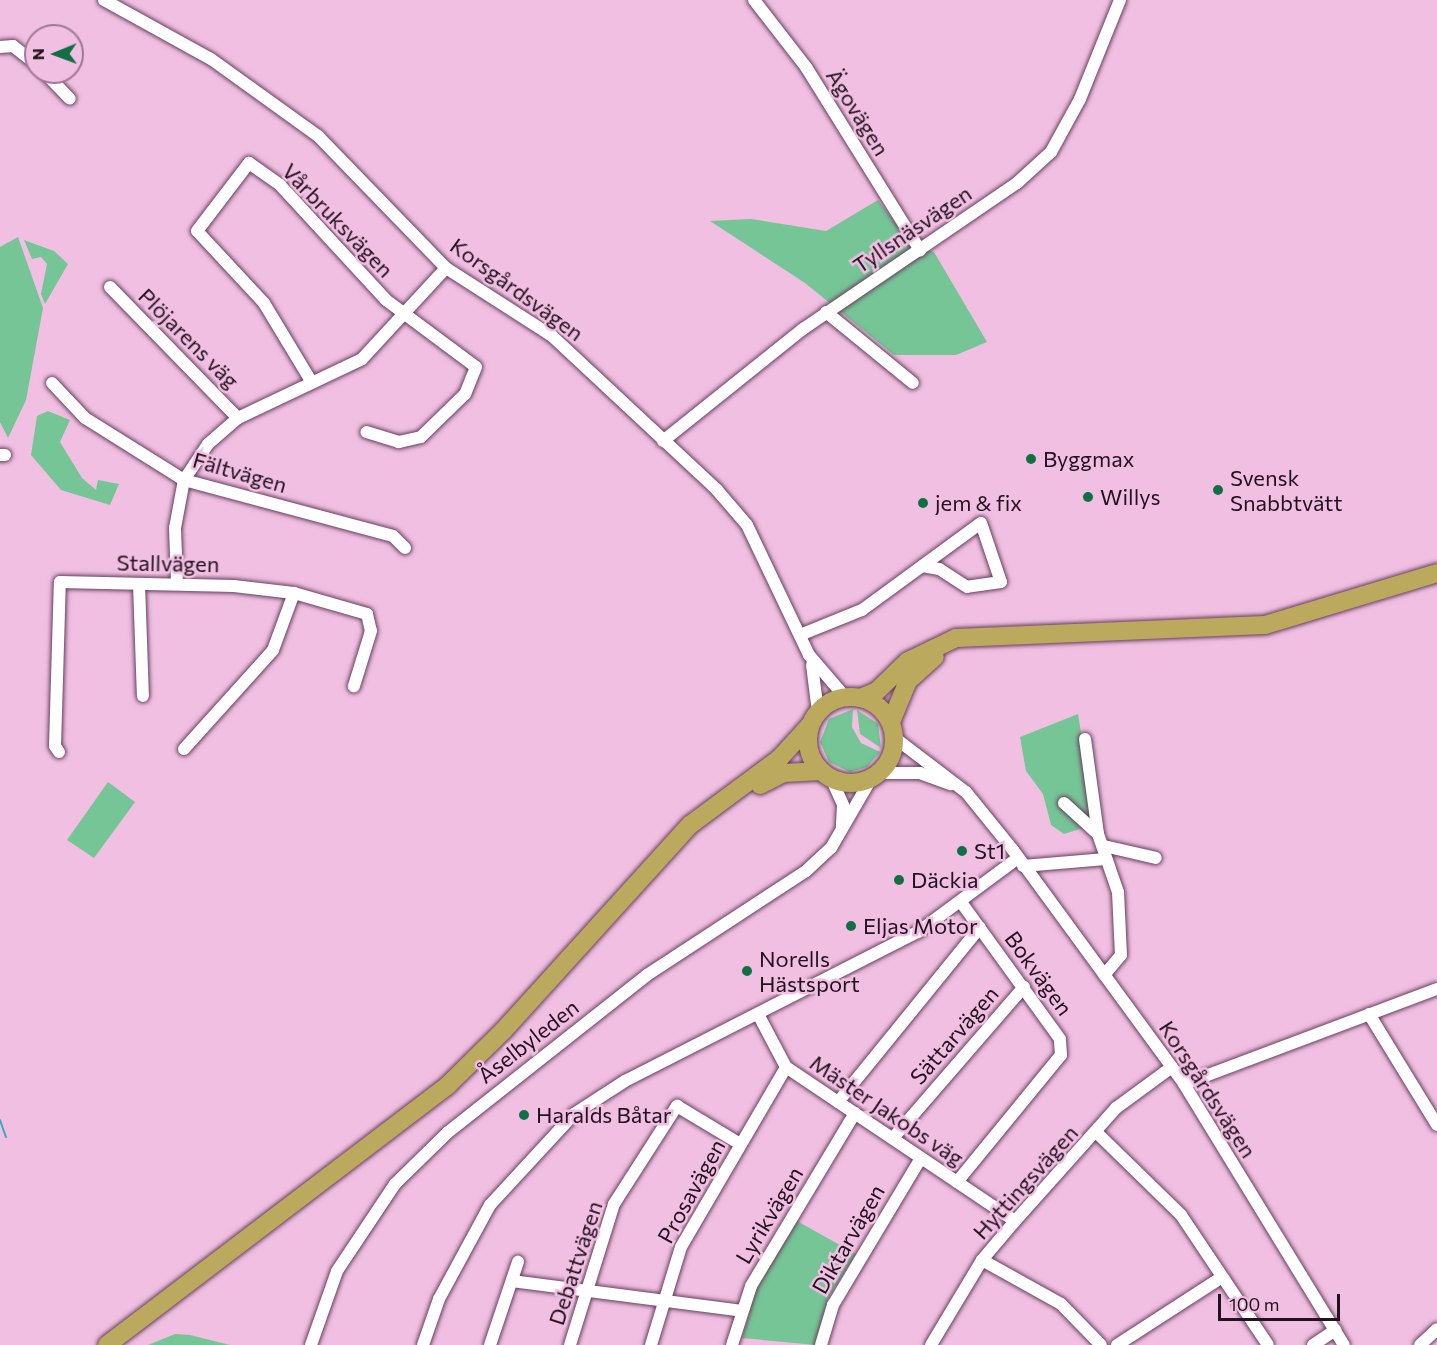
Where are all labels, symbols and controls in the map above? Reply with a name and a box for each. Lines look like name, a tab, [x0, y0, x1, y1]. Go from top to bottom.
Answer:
north arrow	[24, 24, 84, 84]
text: N	[28, 48, 47, 60]
street label: Ägovägen	[821, 64, 895, 160]
street label: Vårbruksvägen	[277, 157, 399, 283]
street label: Tyllsnäsvägen	[848, 180, 976, 278]
street label: Korsgårdsvägen	[445, 232, 589, 346]
street label: Plöjarens väg	[133, 282, 245, 394]
street label: Fältvägen	[190, 446, 290, 498]
place label: Byggmax	[1043, 446, 1134, 472]
marker: Byggmax	[1024, 452, 1038, 466]
place label: Svensk Snabbtvätt	[1230, 464, 1342, 516]
marker: Svensk Snabbtvätt	[1211, 483, 1225, 497]
place label: Willys	[1100, 484, 1161, 510]
place label: jem & fix	[935, 490, 1022, 516]
marker: Willys	[1081, 490, 1095, 504]
marker: jem & fix	[916, 496, 930, 510]
street label: Stallvägen	[116, 549, 220, 577]
place label: St1	[974, 838, 1005, 864]
marker: St1	[955, 844, 969, 858]
place label: Däckia	[911, 867, 979, 893]
marker: Däckia	[892, 873, 906, 887]
place label: Eljas Motor	[863, 913, 978, 939]
marker: Eljas Motor	[844, 919, 858, 933]
street label: Bokvägen	[1000, 926, 1078, 1020]
place label: Norells Hästsport	[759, 945, 860, 996]
marker: Norells Hästsport	[740, 964, 754, 978]
street label: Sättarvägen	[904, 981, 1004, 1089]
street label: Åselbyleden	[472, 993, 584, 1089]
street label: Korsgårdsvägen	[1154, 1016, 1262, 1162]
street label: Mäster Jakobs väg	[805, 1049, 969, 1171]
place label: Haralds Båtar	[536, 1102, 672, 1128]
marker: Haralds Båtar	[517, 1108, 531, 1122]
street label: Hyttingsvägen	[967, 1120, 1083, 1244]
street label: Prosavägen	[652, 1134, 730, 1248]
street label: Lyrikvägen	[730, 1162, 808, 1268]
street label: Diktarvägen	[806, 1180, 890, 1298]
street label: Debattvägen	[543, 1198, 607, 1328]
scale bar	[1221, 1282, 1342, 1320]
text: 100 m	[1229, 1293, 1279, 1315]

